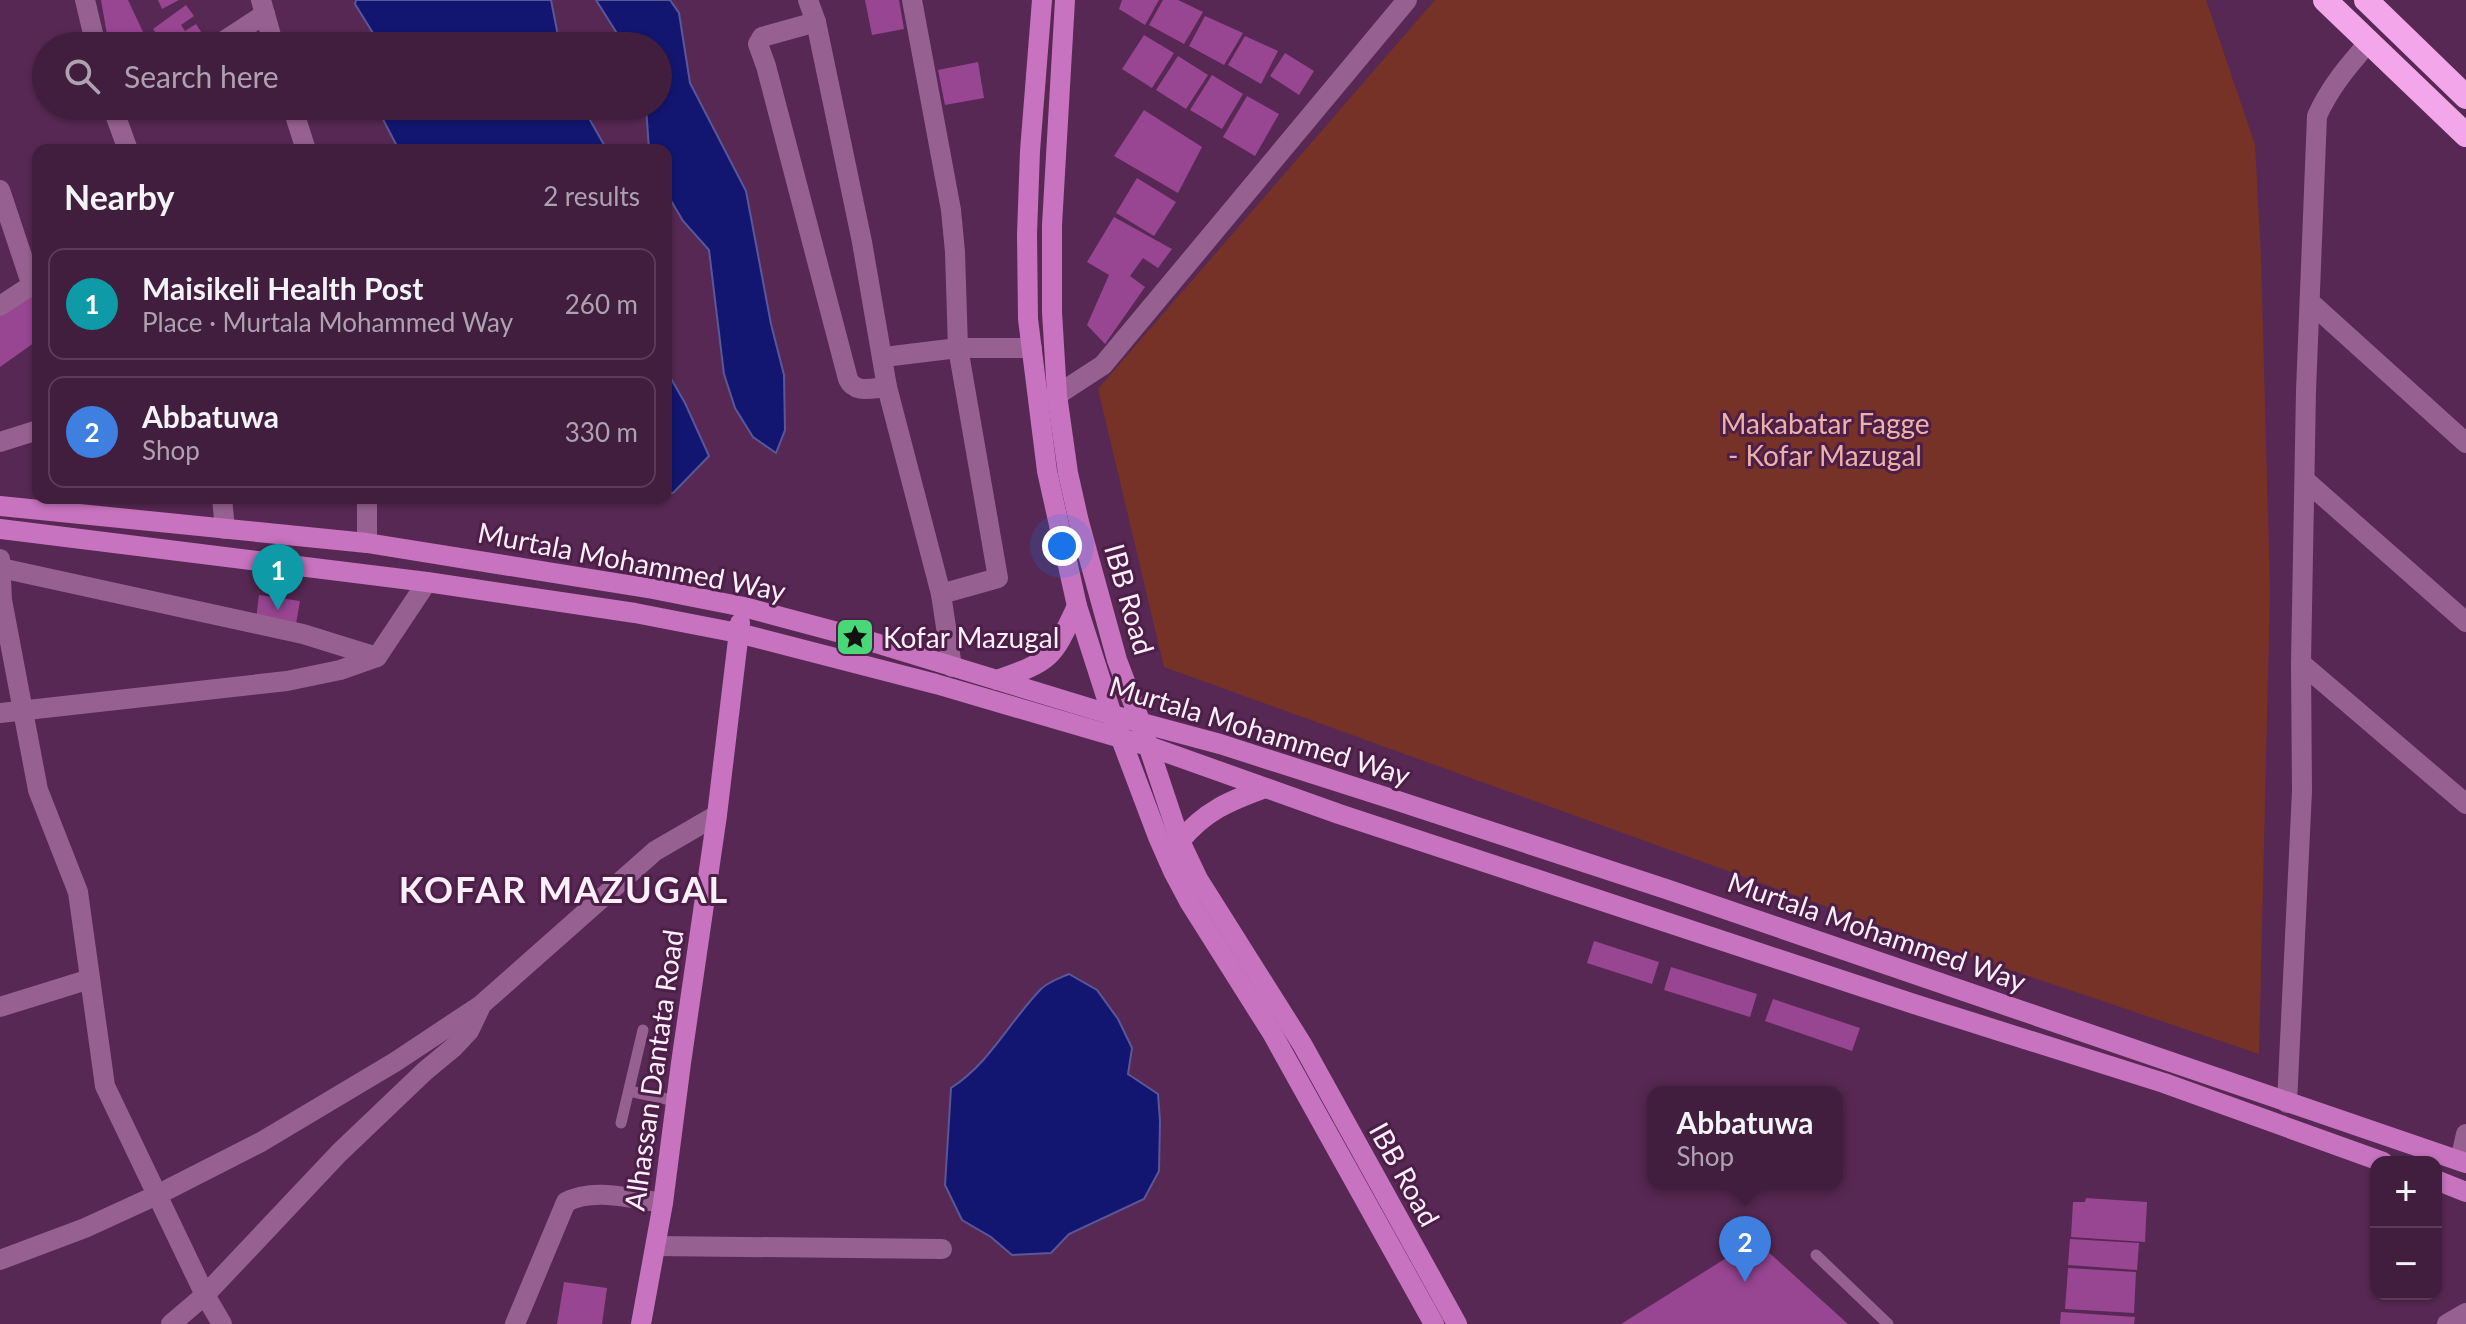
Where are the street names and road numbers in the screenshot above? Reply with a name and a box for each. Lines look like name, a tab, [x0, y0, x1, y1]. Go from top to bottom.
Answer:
street label: Murtala Mohammed Way	[475, 514, 789, 608]
street label: IBB Road	[1098, 540, 1162, 658]
street label: Murtala Mohammed Way	[1105, 668, 1415, 792]
street label: Murtala Mohammed Way	[1724, 864, 2031, 998]
street label: Alhassan Dantata Road	[616, 927, 690, 1213]
street label: IBB Road	[1363, 1116, 1447, 1232]

